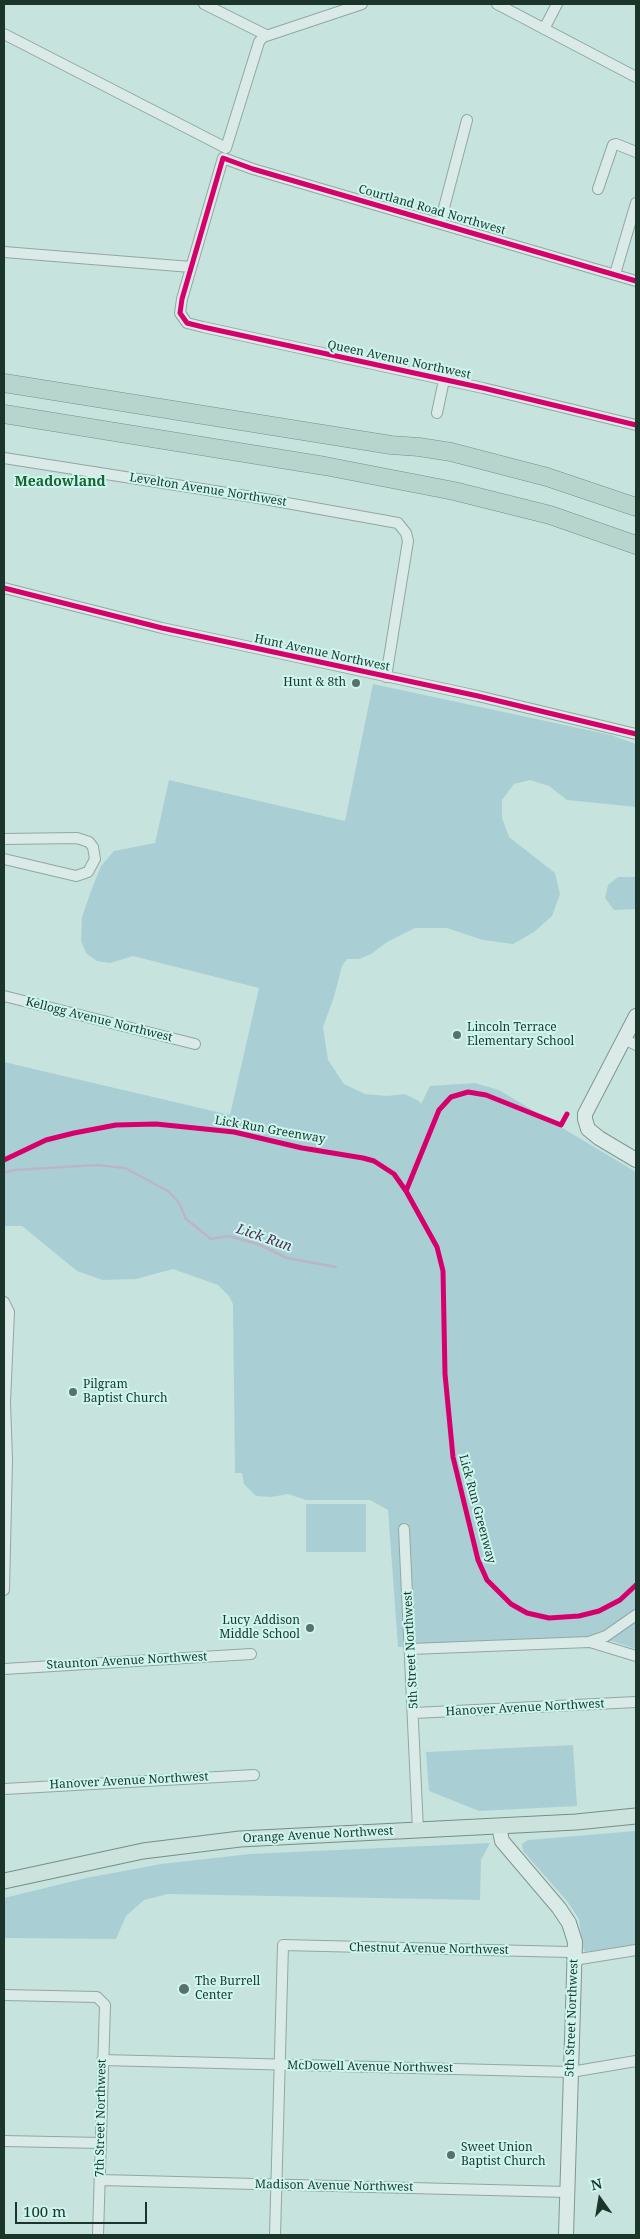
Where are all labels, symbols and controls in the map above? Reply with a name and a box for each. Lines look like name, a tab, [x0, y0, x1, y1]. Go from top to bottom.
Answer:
street label: Courtland Road Northwest	[357, 182, 507, 238]
street label: Queen Avenue Northwest	[326, 338, 472, 382]
street label: Levelton Avenue Northwest	[128, 470, 288, 510]
district label: Meadowland	[14, 474, 106, 490]
street label: Hunt Avenue Northwest	[253, 632, 391, 674]
place label: Hunt & 8th	[283, 676, 346, 690]
marker: Hunt & 8th	[350, 677, 362, 689]
street label: Kellogg Avenue Northwest	[24, 995, 174, 1045]
place label: Lincoln Terrace Elementary School	[467, 1021, 574, 1049]
marker: Lincoln Terrace Elementary School	[451, 1029, 463, 1041]
street label: Lick Run Greenway	[214, 1113, 326, 1147]
water label: Lick Run	[234, 1221, 294, 1255]
place label: Pilgram Baptist Church	[83, 1378, 168, 1406]
marker: Pilgram Baptist Church	[67, 1386, 79, 1398]
street label: Lick Run Greenway	[456, 1453, 498, 1565]
street label: 5th Street Northwest	[401, 1591, 421, 1709]
place label: Lucy Addison Middle School	[219, 1614, 300, 1642]
marker: Lucy Addison Middle School	[304, 1622, 316, 1634]
street label: Staunton Avenue Northwest	[46, 1650, 208, 1672]
street label: Hanover Avenue Northwest	[445, 1697, 605, 1719]
street label: Hanover Avenue Northwest	[49, 1770, 209, 1792]
street label: Orange Avenue Northwest	[242, 1824, 394, 1846]
street label: Chestnut Avenue Northwest	[349, 1940, 509, 1958]
street label: 5th Street Northwest	[563, 1959, 581, 2077]
place label: The Burrell Center	[195, 1975, 260, 2003]
marker: The Burrell Center	[177, 1982, 191, 1996]
street label: McDowell Avenue Northwest	[287, 2058, 453, 2076]
street label: 7th Street Northwest	[93, 2059, 109, 2177]
place label: Sweet Union Baptist Church	[461, 2141, 546, 2169]
marker: Sweet Union Baptist Church	[445, 2149, 457, 2161]
text: N	[589, 2173, 604, 2194]
north arrow	[575, 2174, 625, 2224]
street label: Madison Avenue Northwest	[255, 2177, 413, 2195]
scale bar	[18, 2192, 150, 2224]
text: 100 m	[23, 2201, 66, 2221]

